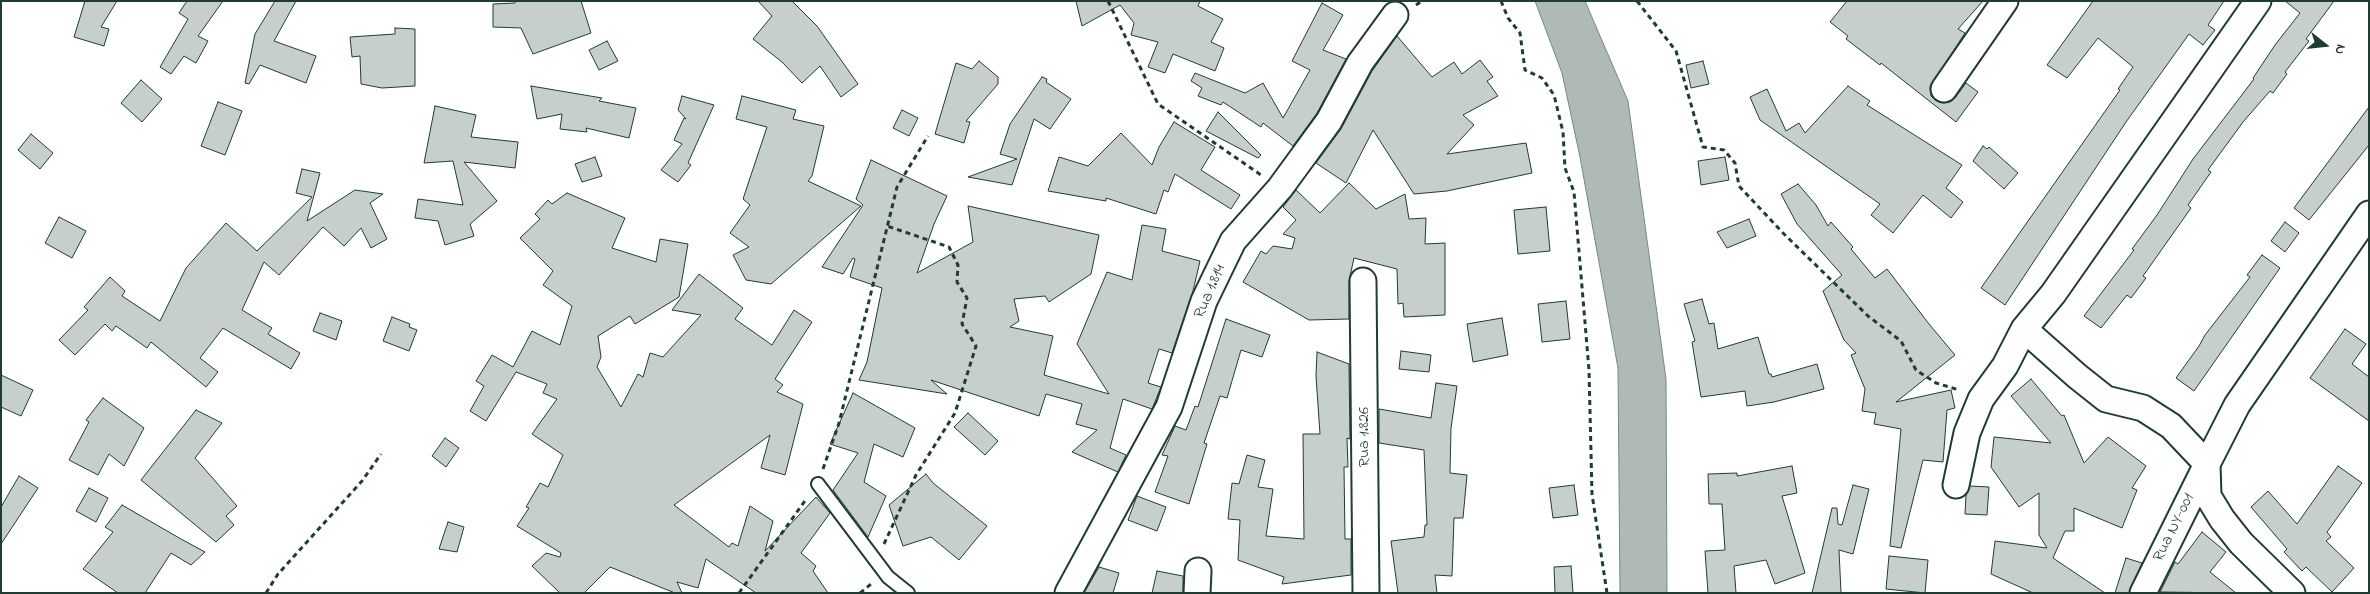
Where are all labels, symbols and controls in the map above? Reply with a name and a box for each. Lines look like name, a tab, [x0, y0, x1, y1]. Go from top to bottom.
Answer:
north arrow	[2300, 20, 2350, 70]
text: N	[2329, 42, 2351, 57]
street label: Rua 1.814	[1191, 262, 1231, 322]
street label: Rua 1.826	[1355, 407, 1375, 467]
street label: Rua NY-001	[2150, 491, 2200, 565]

